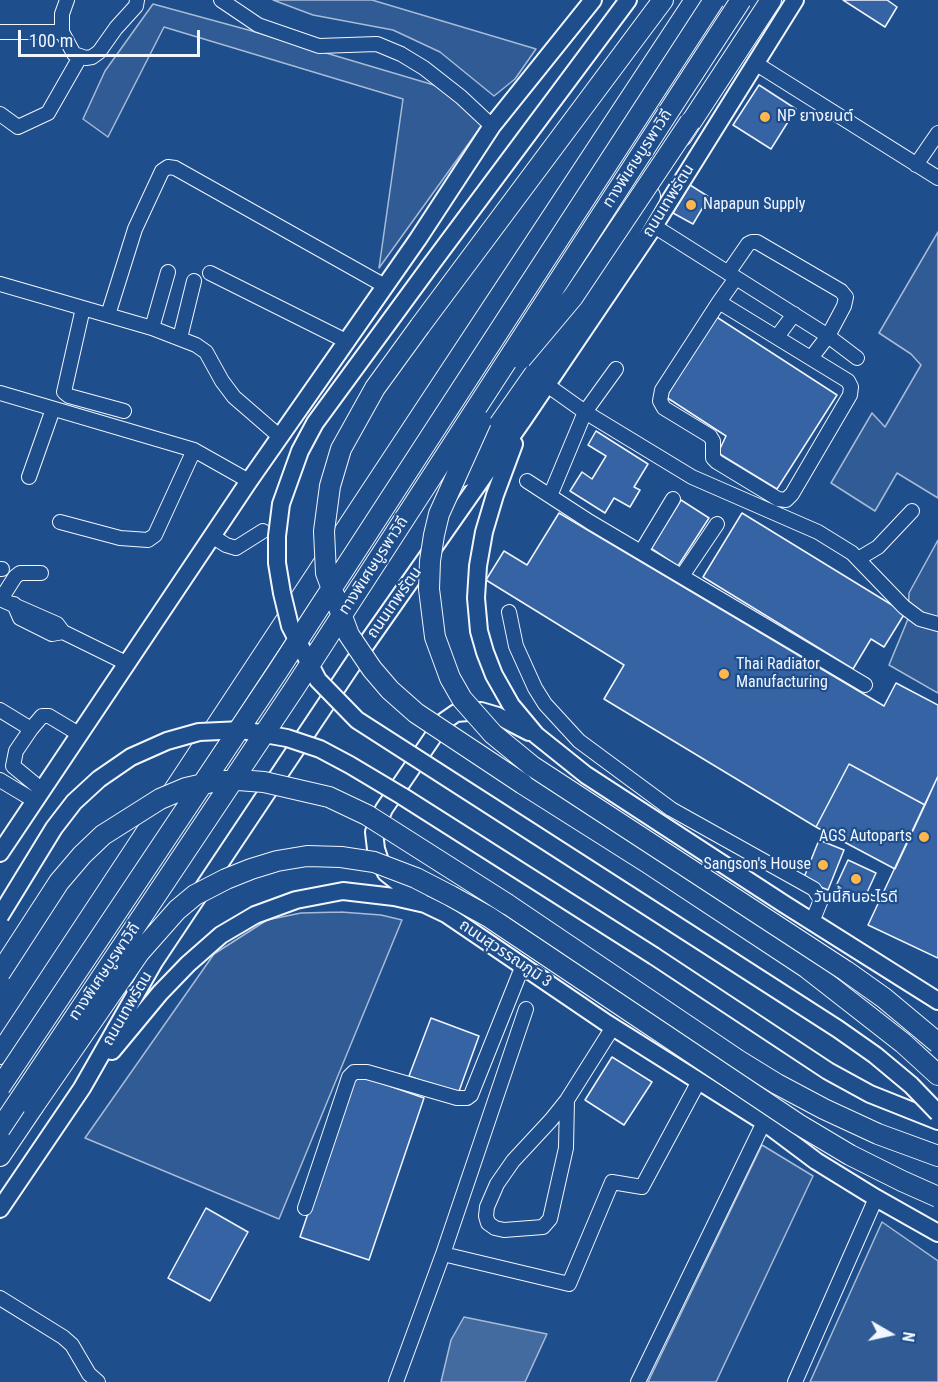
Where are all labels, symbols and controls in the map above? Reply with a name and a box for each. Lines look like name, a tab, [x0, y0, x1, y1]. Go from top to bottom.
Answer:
scale bar	[21, 18, 202, 56]
text: 100 m	[29, 30, 73, 51]
street label: ทางพิเศษบูรพาวิถี	[599, 106, 677, 212]
place label: NP ยางยนต์	[777, 107, 854, 127]
marker: NP ยางยนต์	[758, 110, 772, 124]
street label: ถนนเทพรัตน	[639, 161, 699, 241]
place label: Napapun Supply	[703, 195, 805, 215]
marker: Napapun Supply	[684, 198, 698, 212]
street label: ทางพิเศษบูรพาวิถี	[335, 513, 413, 619]
street label: ถนนเทพรัตน	[363, 564, 427, 642]
place label: Thai Radiator Manufacturing	[736, 655, 828, 693]
marker: Thai Radiator Manufacturing	[717, 667, 731, 681]
place label: AGS Autoparts	[819, 827, 912, 847]
marker: AGS Autoparts	[917, 830, 931, 844]
place label: Sangson's House	[704, 855, 811, 875]
marker: Sangson's House	[816, 858, 830, 872]
marker: วันนี้กินอะไรดี	[849, 872, 863, 886]
place label: วันนี้กินอะไรดี	[814, 888, 898, 908]
street label: ถนนสุวรรณภูมิ 3	[455, 916, 555, 992]
street label: ทางพิเศษบูรพาวิถี	[65, 920, 145, 1024]
street label: ถนนเทพรัตน	[99, 968, 157, 1050]
north arrow	[860, 1304, 920, 1364]
text: N	[898, 1331, 918, 1343]

